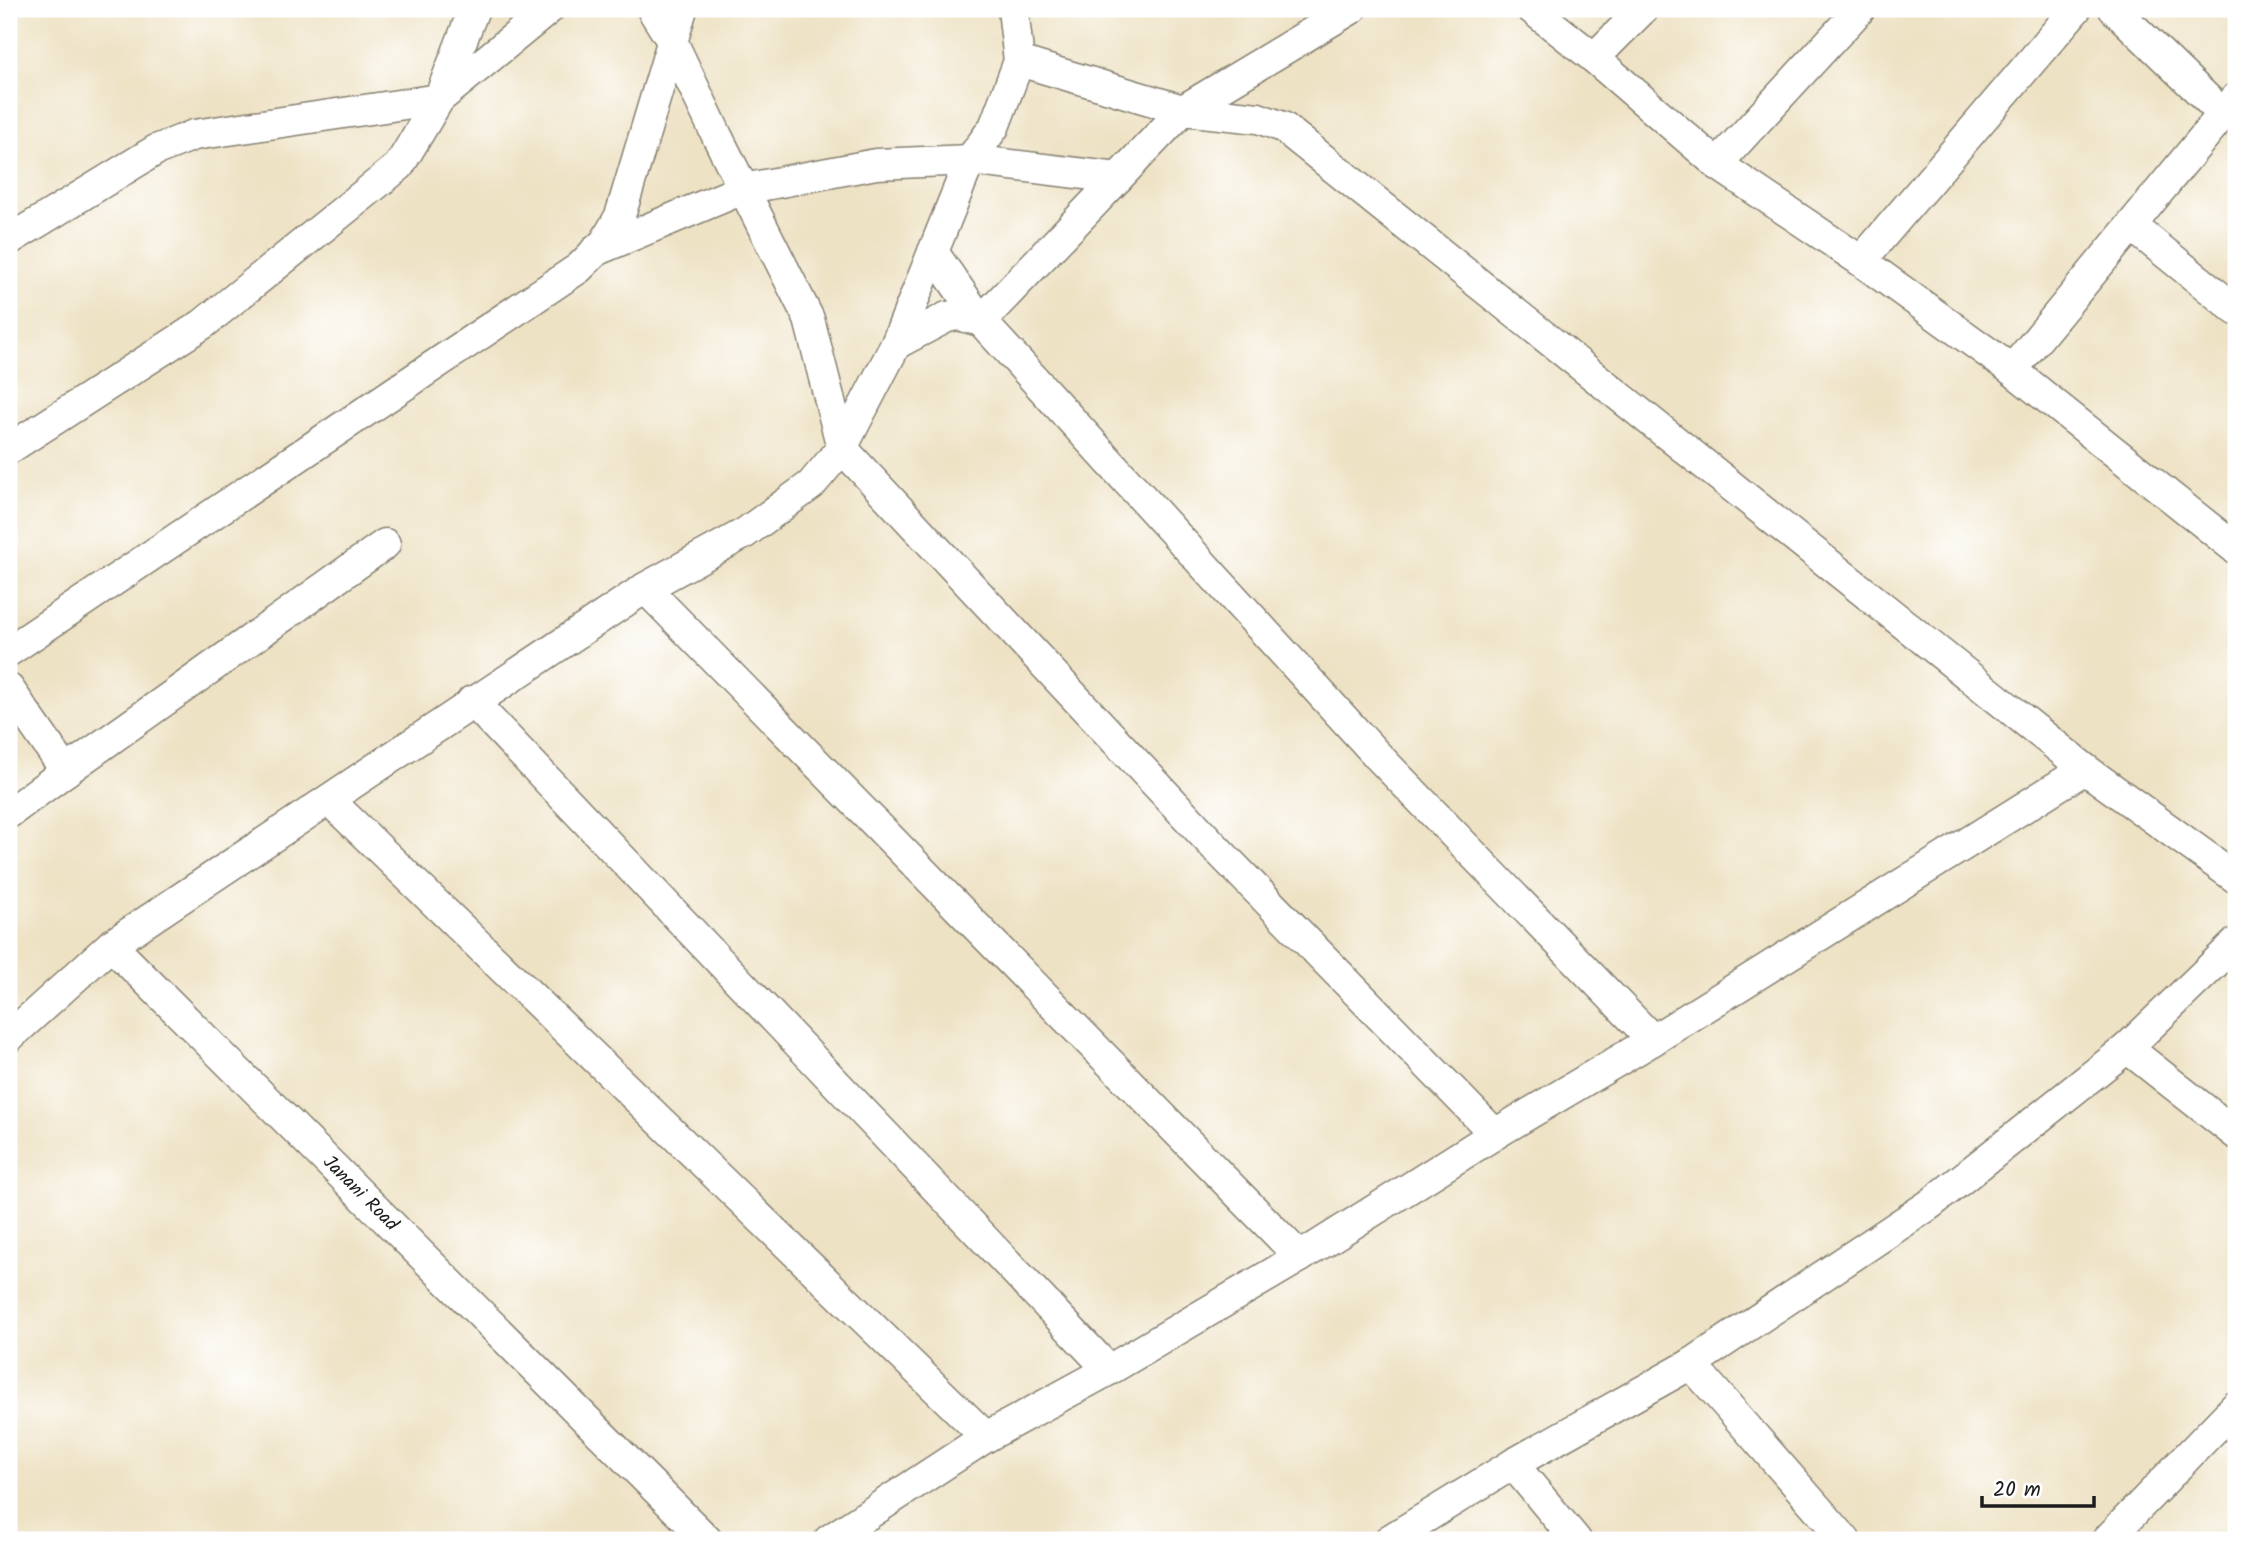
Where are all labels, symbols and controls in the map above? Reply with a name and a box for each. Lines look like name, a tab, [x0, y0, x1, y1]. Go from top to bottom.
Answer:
street label: Janani Road	[315, 1149, 406, 1239]
scale bar	[1982, 1465, 2094, 1509]
text: 20 m	[1993, 1474, 2041, 1507]

